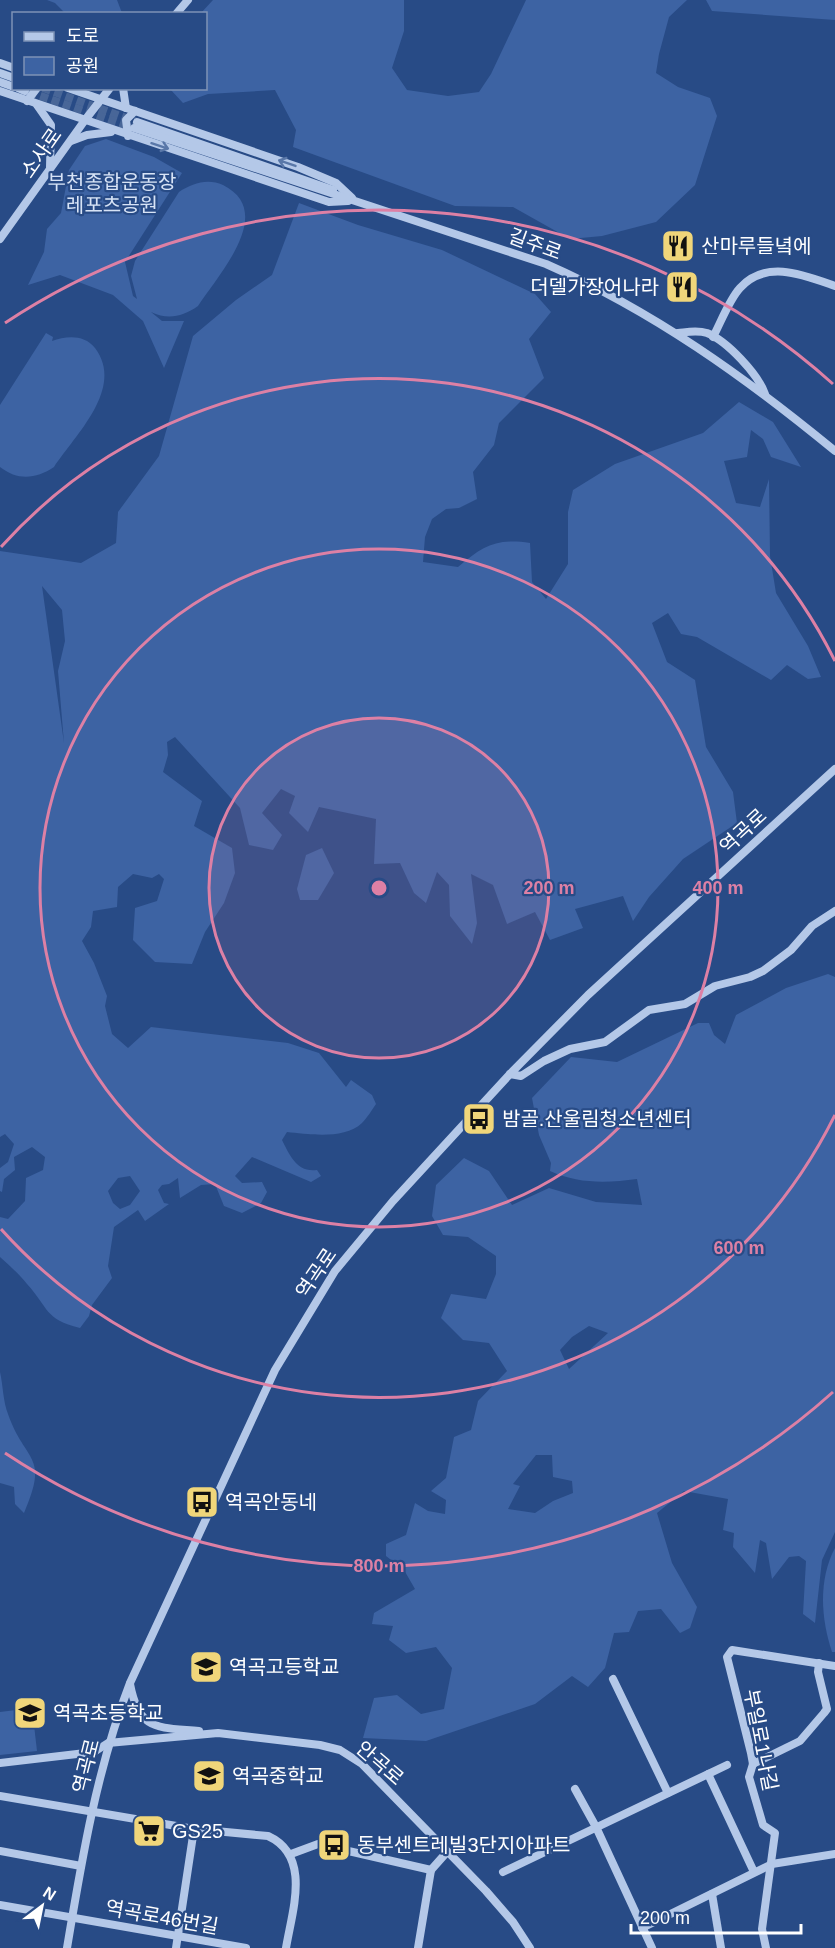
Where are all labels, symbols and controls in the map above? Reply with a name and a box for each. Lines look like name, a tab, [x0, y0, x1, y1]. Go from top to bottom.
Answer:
legend	[12, 12, 207, 90]
text: 도로	[66, 26, 99, 46]
text: 공원	[66, 56, 99, 76]
street label: 소사로	[16, 124, 66, 182]
one-way arrow	[150, 141, 169, 152]
one-way arrow	[278, 157, 297, 168]
park label: 부천종합운동장 레포츠공원	[48, 171, 176, 216]
street label: 길주로	[505, 224, 565, 264]
restaurant icon: 산마루들녘에	[660, 228, 696, 264]
place label: 산마루들녘에	[701, 235, 811, 257]
restaurant icon: 더델가장어나라	[664, 269, 700, 305]
place label: 더델가장어나라	[530, 276, 659, 298]
street label: 역곡로	[715, 804, 771, 858]
centre of rings	[369, 878, 389, 898]
text: 200 m	[523, 878, 575, 898]
text: 400 m	[692, 878, 744, 898]
bus stop icon: 밤골.산울림청소년센터	[461, 1101, 497, 1137]
place label: 밤골.산울림청소년센터	[502, 1108, 692, 1130]
text: 600 m	[713, 1238, 765, 1258]
street label: 역곡로	[291, 1244, 341, 1302]
bus stop icon: 역곡안동네	[184, 1484, 220, 1520]
place label: 역곡안동네	[225, 1491, 317, 1513]
text: 800 m	[353, 1556, 405, 1576]
school or university icon: 역곡고등학교	[188, 1649, 224, 1685]
place label: 역곡고등학교	[229, 1656, 339, 1678]
street label: 부일로1나길	[740, 1687, 782, 1793]
school or university icon: 역곡초등학교	[12, 1695, 48, 1731]
place label: 역곡초등학교	[53, 1702, 163, 1724]
street label: 역곡로	[69, 1737, 103, 1795]
street label: 안곡로	[352, 1737, 408, 1789]
school or university icon: 역곡중학교	[191, 1758, 227, 1794]
place label: 역곡중학교	[232, 1765, 324, 1787]
supermarket icon: GS25	[131, 1813, 167, 1849]
place label: GS25	[172, 1820, 223, 1842]
bus stop icon: 동부센트레빌3단지아파트	[316, 1827, 352, 1863]
place label: 동부센트레빌3단지아파트	[357, 1834, 571, 1856]
north arrow	[12, 1876, 72, 1936]
text: N	[40, 1883, 59, 1904]
street label: 역곡로46번길	[104, 1896, 220, 1938]
scale bar	[631, 1897, 800, 1935]
text: 200 m	[640, 1908, 690, 1928]

